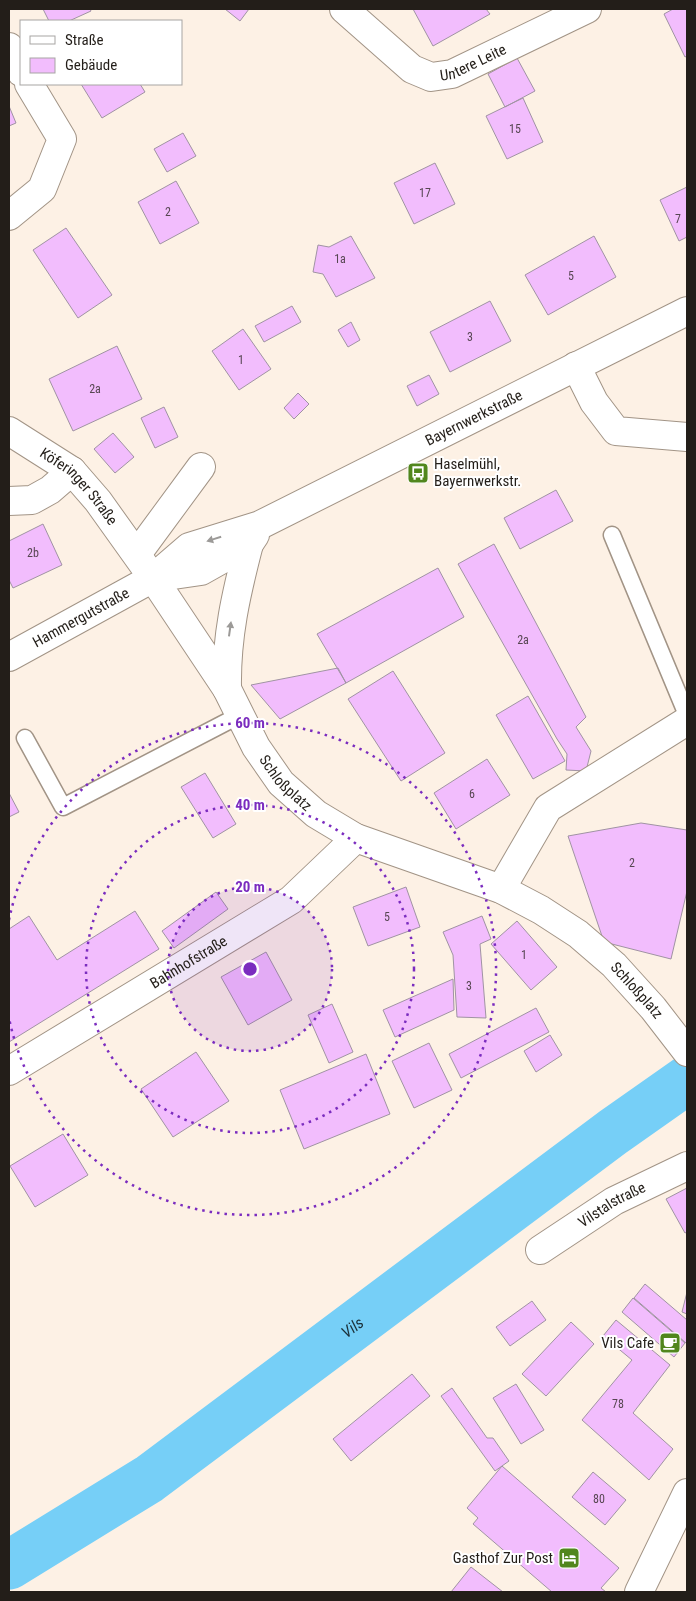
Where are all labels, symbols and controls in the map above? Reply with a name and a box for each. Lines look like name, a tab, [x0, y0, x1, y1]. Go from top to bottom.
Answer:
legend	[20, 20, 182, 85]
text: Straße	[65, 31, 104, 49]
street label: Untere Leite	[439, 40, 509, 85]
text: Gebäude	[65, 56, 117, 74]
house number: 15	[509, 122, 521, 136]
house number: 17	[419, 186, 431, 200]
house number: 2	[165, 205, 171, 219]
house number: 7	[675, 212, 681, 226]
house number: 1a	[334, 252, 346, 266]
house number: 5	[568, 269, 574, 283]
house number: 3	[467, 330, 473, 344]
house number: 1	[238, 353, 244, 367]
house number: 2a	[89, 382, 101, 396]
street label: Bayernwerkstraße	[422, 386, 525, 450]
street label: Köferinger Straße	[36, 444, 121, 529]
place label: Haselmühl, Bayernwerkstr.	[434, 455, 521, 490]
bus stop icon: Haselmühl, Bayernwerkstr.	[406, 461, 430, 485]
one-way arrow	[206, 536, 221, 544]
house number: 2b	[27, 546, 39, 560]
street label: Hammergutstraße	[30, 584, 132, 651]
one-way arrow	[227, 621, 235, 637]
house number: 2a	[517, 633, 529, 647]
text: 60 m	[235, 714, 265, 732]
street label: Schloßplatz	[255, 752, 315, 815]
house number: 6	[469, 787, 475, 801]
text: 40 m	[235, 796, 265, 814]
house number: 2	[629, 856, 635, 870]
text: 20 m	[235, 878, 265, 896]
house number: 5	[384, 910, 390, 924]
street label: Bahnhofstraße	[147, 932, 230, 992]
house number: 1	[521, 948, 527, 962]
street label: Schloßplatz	[607, 958, 667, 1022]
centre of rings	[241, 960, 259, 978]
house number: 3	[466, 979, 472, 993]
street label: Vilstalstraße	[575, 1178, 648, 1231]
water label: Vils	[337, 1313, 367, 1342]
cafe icon: Vils Cafe	[658, 1331, 682, 1355]
place label: Vils Cafe	[601, 1334, 654, 1352]
house number: 78	[612, 1397, 624, 1411]
house number: 80	[593, 1492, 605, 1506]
hotel icon: Gasthof Zur Post	[557, 1546, 581, 1570]
place label: Gasthof Zur Post	[453, 1549, 553, 1567]

